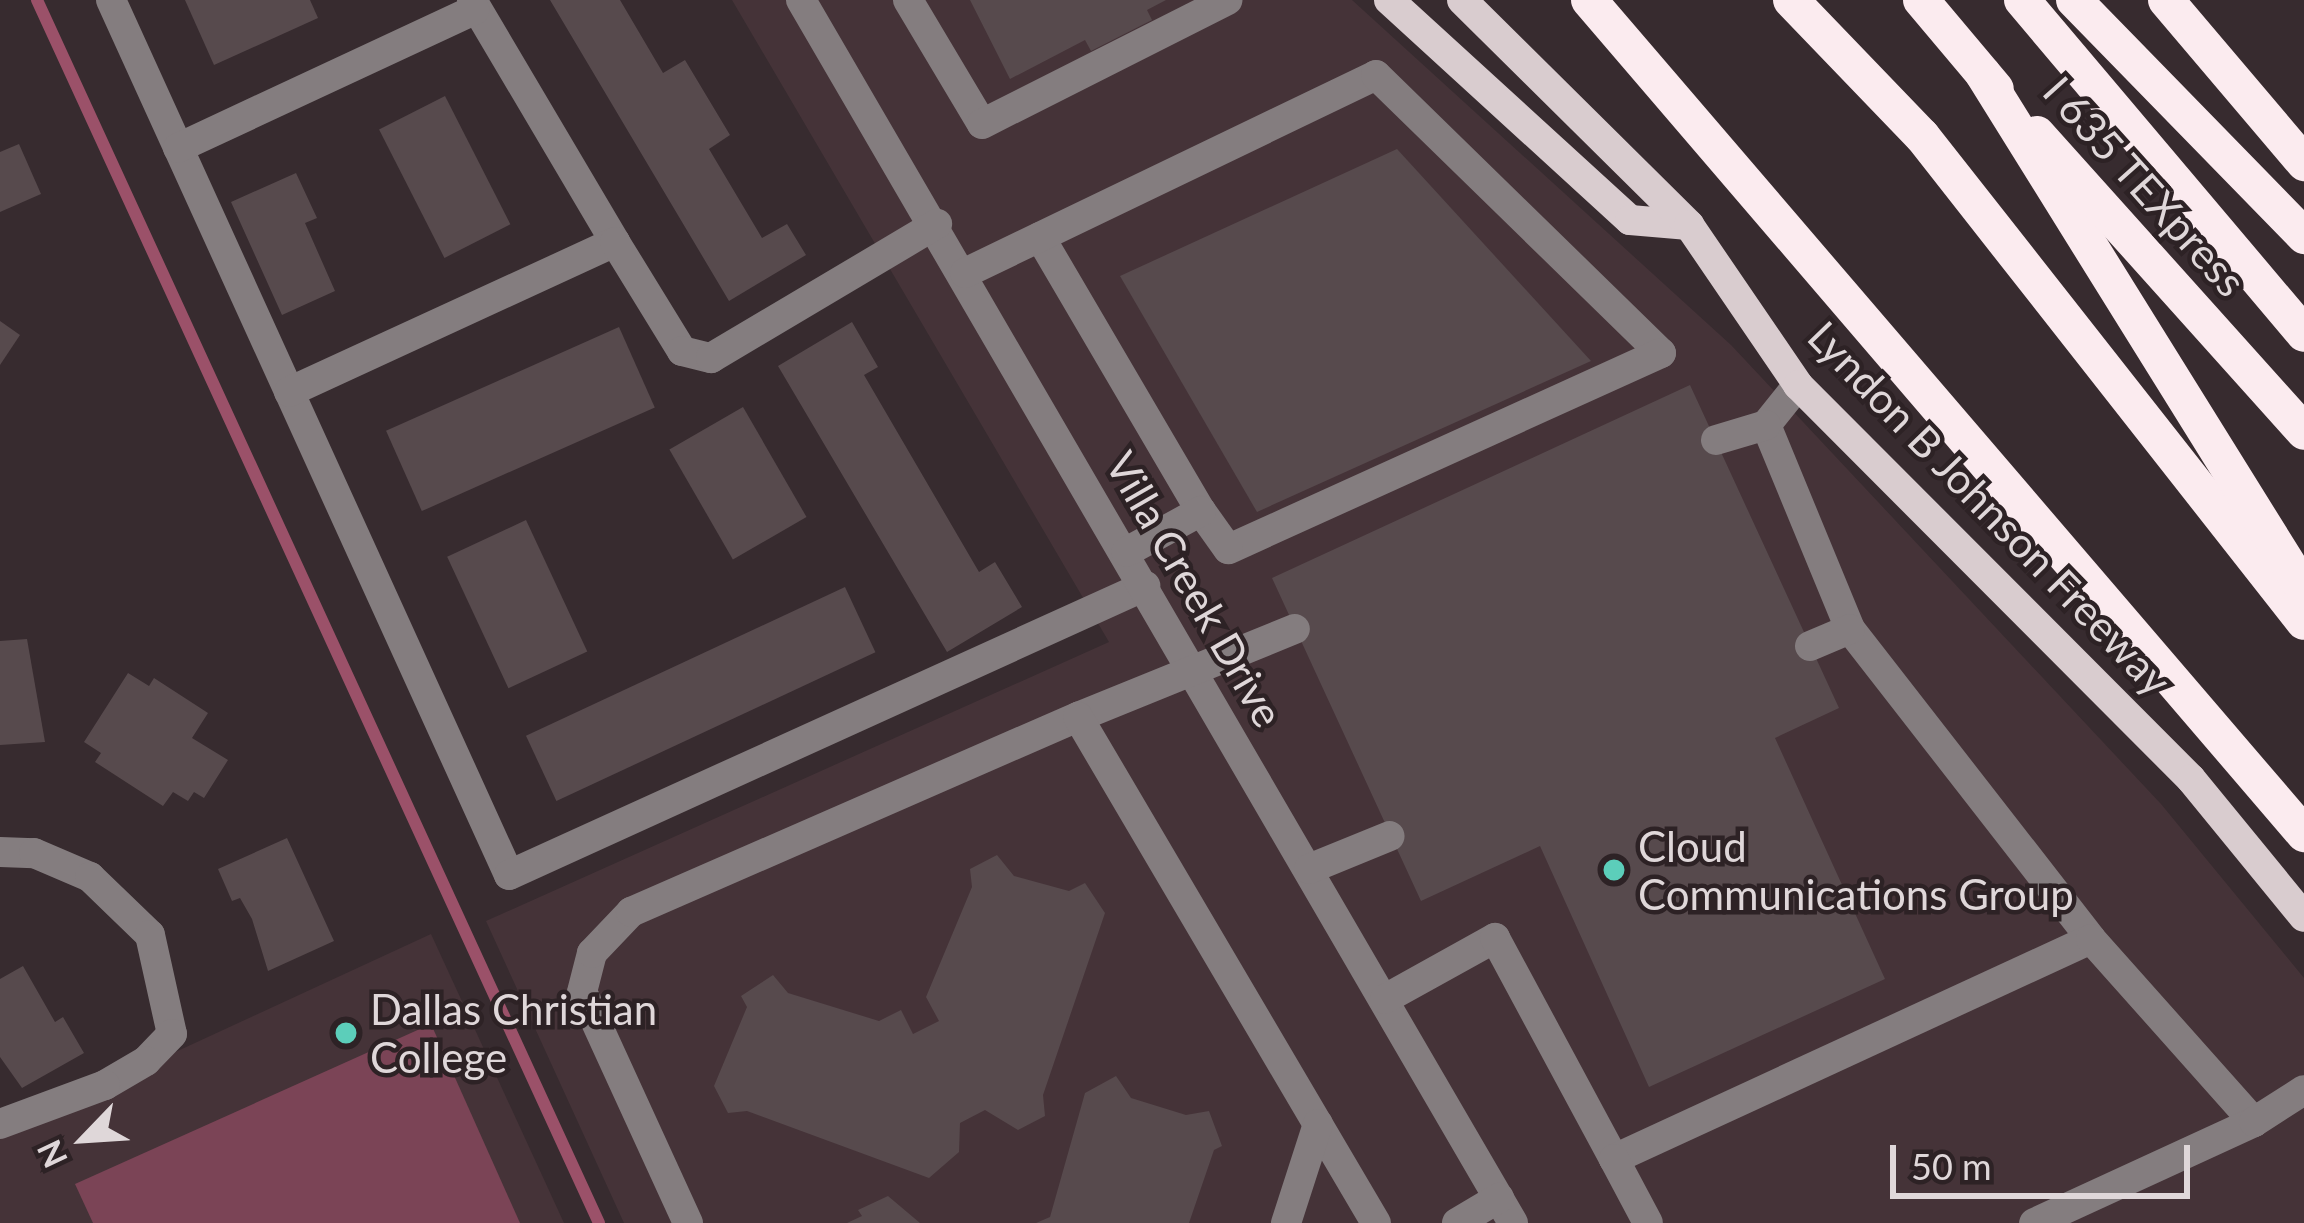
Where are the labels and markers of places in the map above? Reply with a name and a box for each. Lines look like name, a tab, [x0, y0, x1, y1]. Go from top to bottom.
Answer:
place label: Cloud Communications Group	[1638, 821, 2074, 920]
marker: Cloud Communications Group	[1601, 857, 1627, 883]
place label: Dallas Christian College	[370, 984, 657, 1082]
marker: Dallas Christian College	[333, 1020, 359, 1046]

